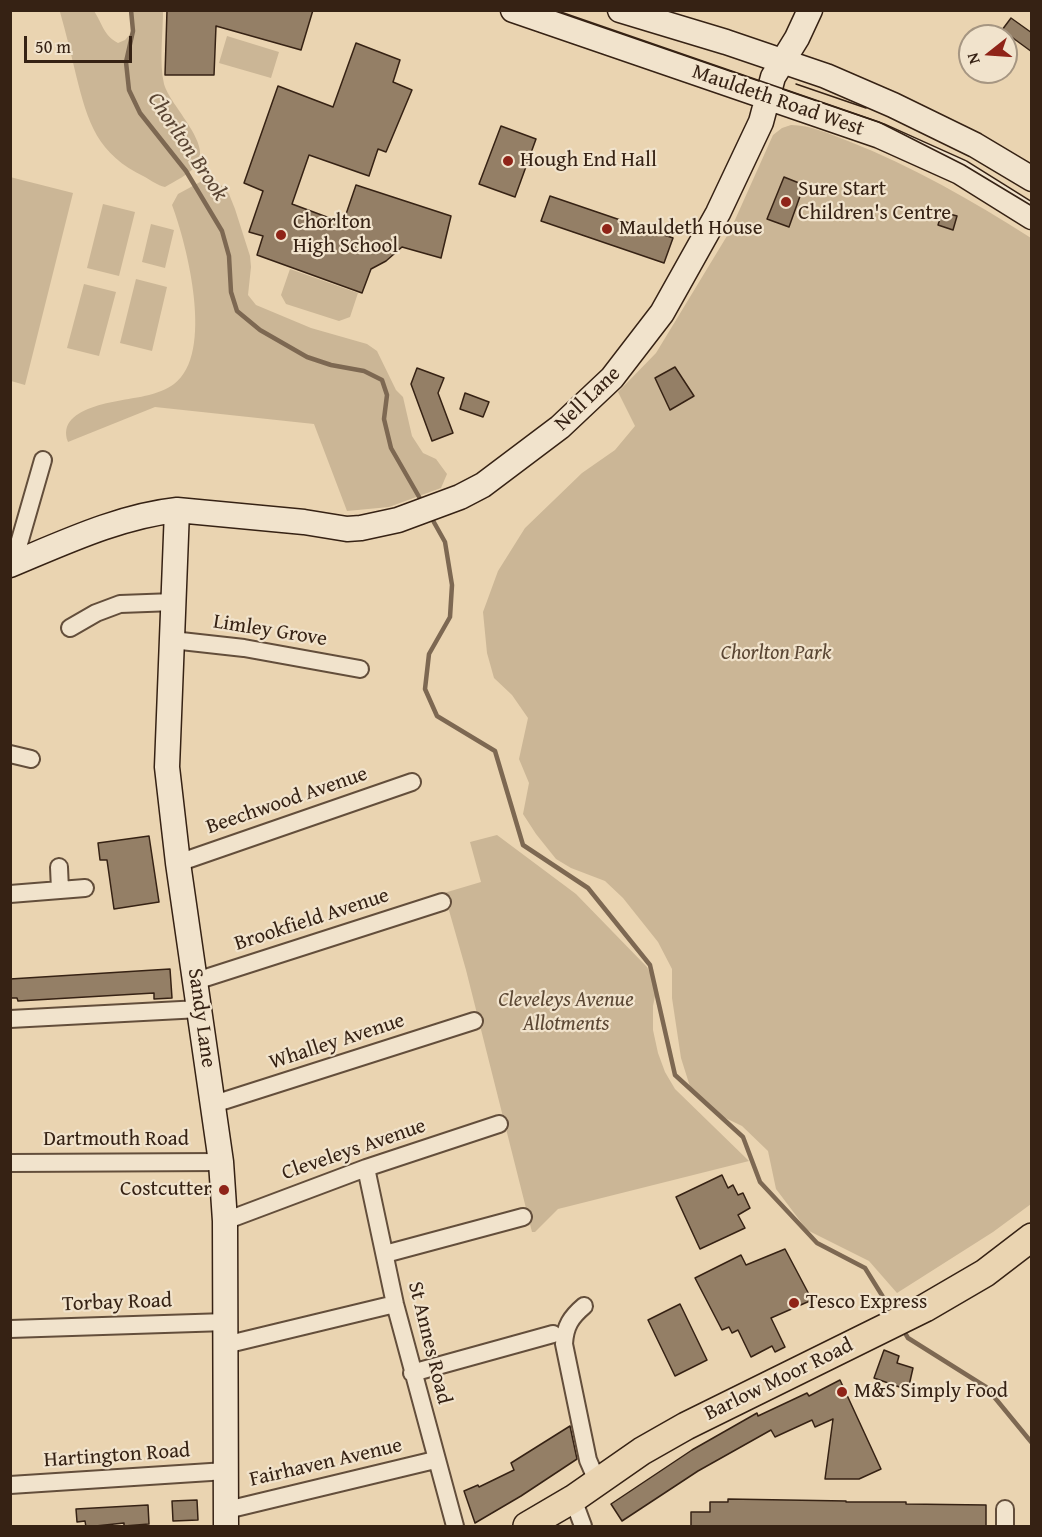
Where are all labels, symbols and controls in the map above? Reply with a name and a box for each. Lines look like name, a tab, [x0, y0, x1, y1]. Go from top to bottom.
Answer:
scale bar	[27, 24, 135, 62]
north arrow	[958, 24, 1018, 84]
text: 50 m	[35, 33, 71, 60]
text: N	[960, 50, 986, 67]
street label: Mauldeth Road West	[689, 60, 867, 142]
water label: Chorlton Brook	[141, 88, 233, 206]
place label: Hough End Hall	[520, 148, 657, 174]
marker: Hough End Hall	[501, 154, 515, 168]
place label: Sure Start Children's Centre	[798, 177, 951, 227]
marker: Sure Start Children's Centre	[779, 195, 793, 209]
place label: Chorlton High School	[293, 210, 398, 260]
place label: Mauldeth House	[619, 216, 762, 242]
marker: Mauldeth House	[600, 222, 614, 236]
marker: Chorlton High School	[274, 228, 288, 242]
street label: Nell Lane	[550, 362, 626, 436]
street label: Limley Grove	[211, 610, 329, 652]
park label: Chorlton Park	[721, 641, 831, 667]
street label: Beechwood Avenue	[203, 762, 371, 840]
street label: Brookfield Avenue	[232, 883, 392, 957]
street label: Sandy Lane	[182, 967, 220, 1069]
park label: Cleveleys Avenue Allotments	[498, 988, 634, 1038]
street label: Whalley Avenue	[266, 1008, 408, 1076]
street label: Cleveleys Avenue	[279, 1114, 429, 1186]
street label: Dartmouth Road	[43, 1127, 189, 1153]
place label: Costcutter	[120, 1177, 212, 1203]
marker: Costcutter	[217, 1183, 231, 1197]
street label: St Annes Road	[402, 1279, 456, 1407]
street label: Torbay Road	[62, 1288, 172, 1318]
place label: Tesco Express	[806, 1290, 927, 1316]
marker: Tesco Express	[787, 1296, 801, 1310]
street label: Barlow Moor Road	[701, 1333, 857, 1427]
place label: M&S Simply Food	[854, 1379, 1008, 1405]
marker: M&S Simply Food	[835, 1385, 849, 1399]
street label: Fairhaven Avenue	[247, 1433, 405, 1493]
street label: Hartington Road	[43, 1438, 191, 1474]

